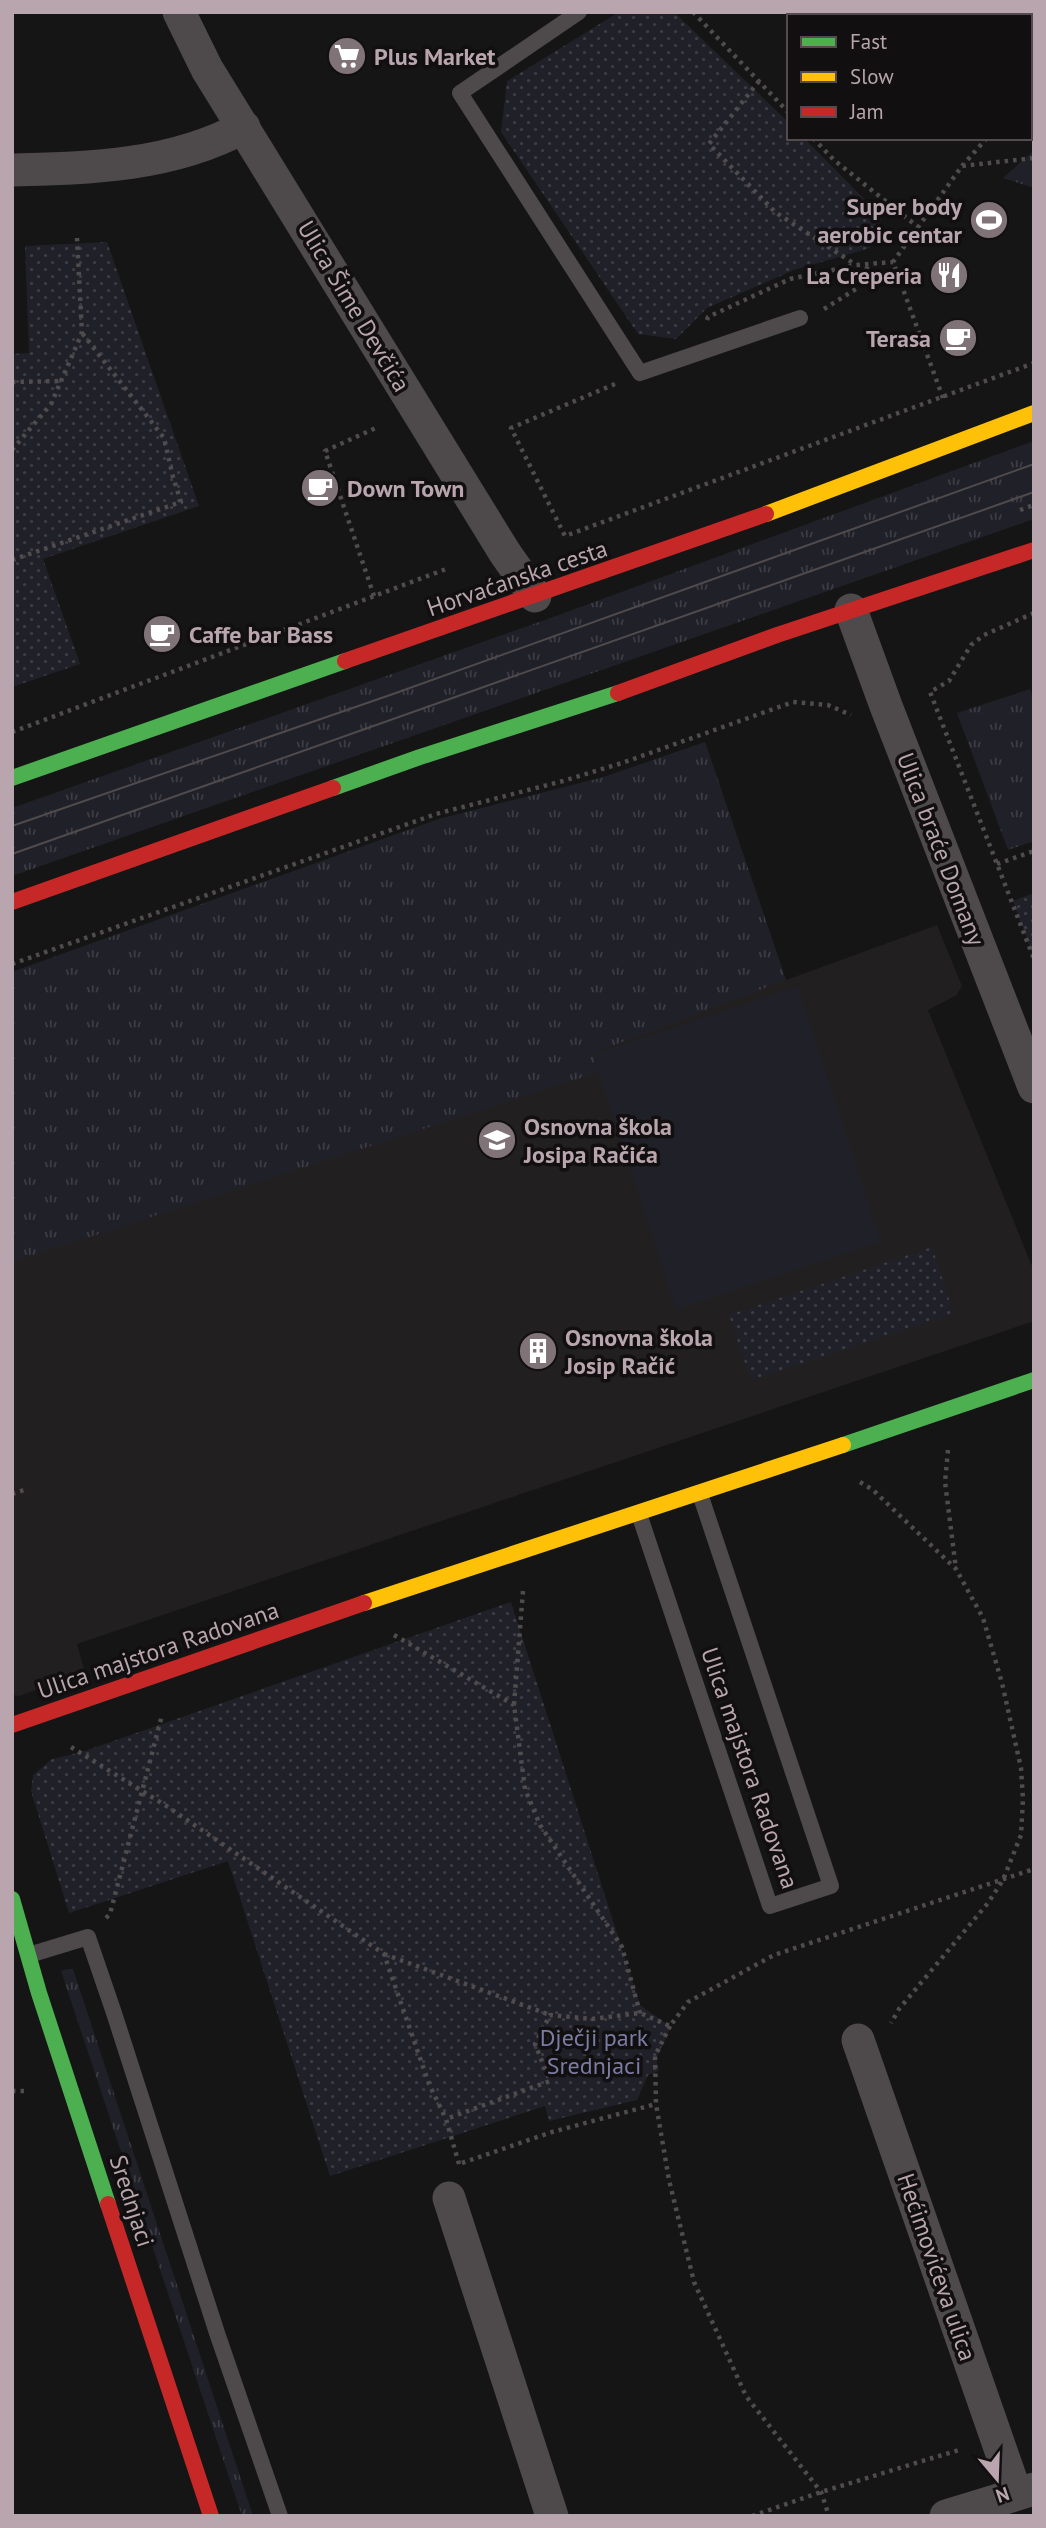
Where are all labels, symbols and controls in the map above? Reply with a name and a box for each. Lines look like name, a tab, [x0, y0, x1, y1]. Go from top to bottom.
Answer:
legend	[787, 14, 1032, 140]
text: Fast	[850, 28, 887, 55]
supermarket icon: Plus Market	[326, 35, 368, 77]
place label: Plus Market	[374, 41, 496, 72]
text: Slow	[850, 63, 894, 90]
text: Jam	[849, 98, 884, 125]
place label: Super body aerobic centar	[817, 191, 963, 250]
sports icon: Super body aerobic centar	[968, 199, 1010, 241]
street label: Ulica Šime Devčića	[291, 215, 417, 397]
restaurant icon: La Creperia	[928, 254, 970, 296]
place label: La Creperia	[806, 260, 922, 291]
cafe icon: Terasa	[937, 317, 979, 359]
place label: Terasa	[866, 323, 931, 354]
cafe icon: Down Town	[299, 467, 341, 509]
place label: Down Town	[347, 473, 464, 504]
street label: Horvaćanska cesta	[423, 533, 611, 623]
cafe icon: Caffe bar Bass	[141, 613, 183, 655]
place label: Caffe bar Bass	[189, 619, 333, 650]
street label: Ulica braće Domany	[890, 748, 992, 950]
place label: Osnovna škola Josipa Račića	[523, 1111, 672, 1170]
school or university icon: Osnovna škola Josipa Račića	[476, 1119, 518, 1161]
place label: Osnovna škola Josip Račić	[564, 1322, 713, 1381]
building icon: Osnovna škola Josip Račić	[517, 1330, 559, 1372]
street label: Ulica majstora Radovana	[33, 1594, 283, 1706]
street label: Ulica majstora Radovana	[694, 1643, 806, 1893]
park label: Dječji park Srednjaci	[540, 2022, 649, 2081]
street label: Srednjaci	[103, 2151, 161, 2251]
street label: Hećimovićeva ulica	[890, 2169, 984, 2365]
north arrow	[962, 2444, 1032, 2514]
text: N	[993, 2482, 1012, 2508]

